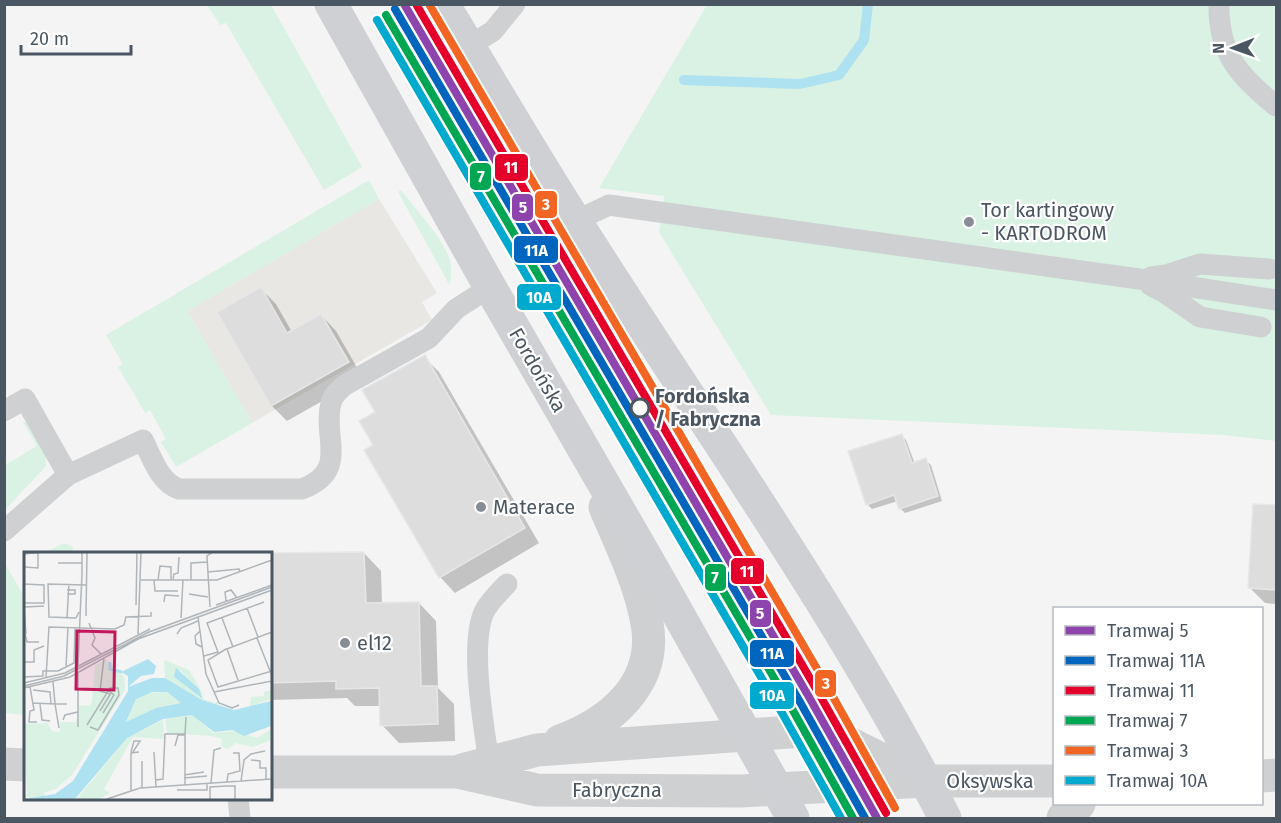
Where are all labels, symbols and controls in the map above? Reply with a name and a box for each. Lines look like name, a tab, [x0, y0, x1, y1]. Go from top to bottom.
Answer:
scale bar	[21, 18, 130, 56]
north arrow	[1203, 18, 1263, 78]
text: 20 m	[30, 28, 69, 50]
text: N	[1209, 43, 1228, 54]
line badge: 11	[494, 153, 529, 182]
text: 11	[504, 158, 518, 177]
line badge: 7	[469, 162, 492, 191]
text: 7	[477, 167, 485, 186]
line badge: 3	[534, 190, 558, 219]
line badge: 5	[511, 193, 534, 222]
text: 3	[541, 195, 550, 214]
text: 5	[519, 198, 528, 217]
place label: Tor kartingowy - KARTODROM	[981, 198, 1114, 245]
marker: Tor kartingowy - KARTODROM	[962, 215, 976, 229]
line badge: 11A	[513, 235, 559, 264]
text: 11A	[524, 241, 549, 260]
line badge: 10A	[516, 283, 562, 311]
text: 10A	[526, 288, 553, 307]
street label: Fordońska	[504, 324, 572, 416]
place label: Fordońska / Fabryczna	[655, 384, 761, 431]
marker: Fordońska / Fabryczna	[630, 398, 650, 418]
place label: Materace	[493, 495, 575, 519]
marker: Materace	[474, 500, 488, 514]
inset map	[24, 552, 272, 799]
line badge: 11	[730, 557, 765, 585]
text: 11	[740, 562, 754, 581]
line badge: 7	[704, 563, 727, 592]
text: 7	[711, 568, 719, 587]
line badge: 5	[749, 599, 772, 628]
text: 5	[756, 604, 765, 623]
legend	[1053, 607, 1263, 805]
text: Tramwaj 5	[1107, 620, 1188, 642]
place label: el12	[357, 631, 392, 655]
marker: el12	[338, 636, 352, 650]
line badge: 11A	[749, 639, 795, 668]
text: 11A	[760, 644, 785, 663]
text: Tramwaj 11A	[1107, 650, 1206, 672]
line badge: 3	[814, 669, 837, 698]
text: 3	[821, 674, 830, 693]
text: Tramwaj 11	[1107, 680, 1195, 702]
line badge: 10A	[749, 681, 795, 710]
text: 10A	[759, 686, 786, 705]
text: Tramwaj 7	[1107, 710, 1187, 732]
text: Tramwaj 3	[1107, 740, 1188, 762]
street label: Oksywska	[946, 769, 1034, 793]
text: Tramwaj 10A	[1107, 770, 1208, 792]
street label: Fabryczna	[572, 778, 662, 802]

